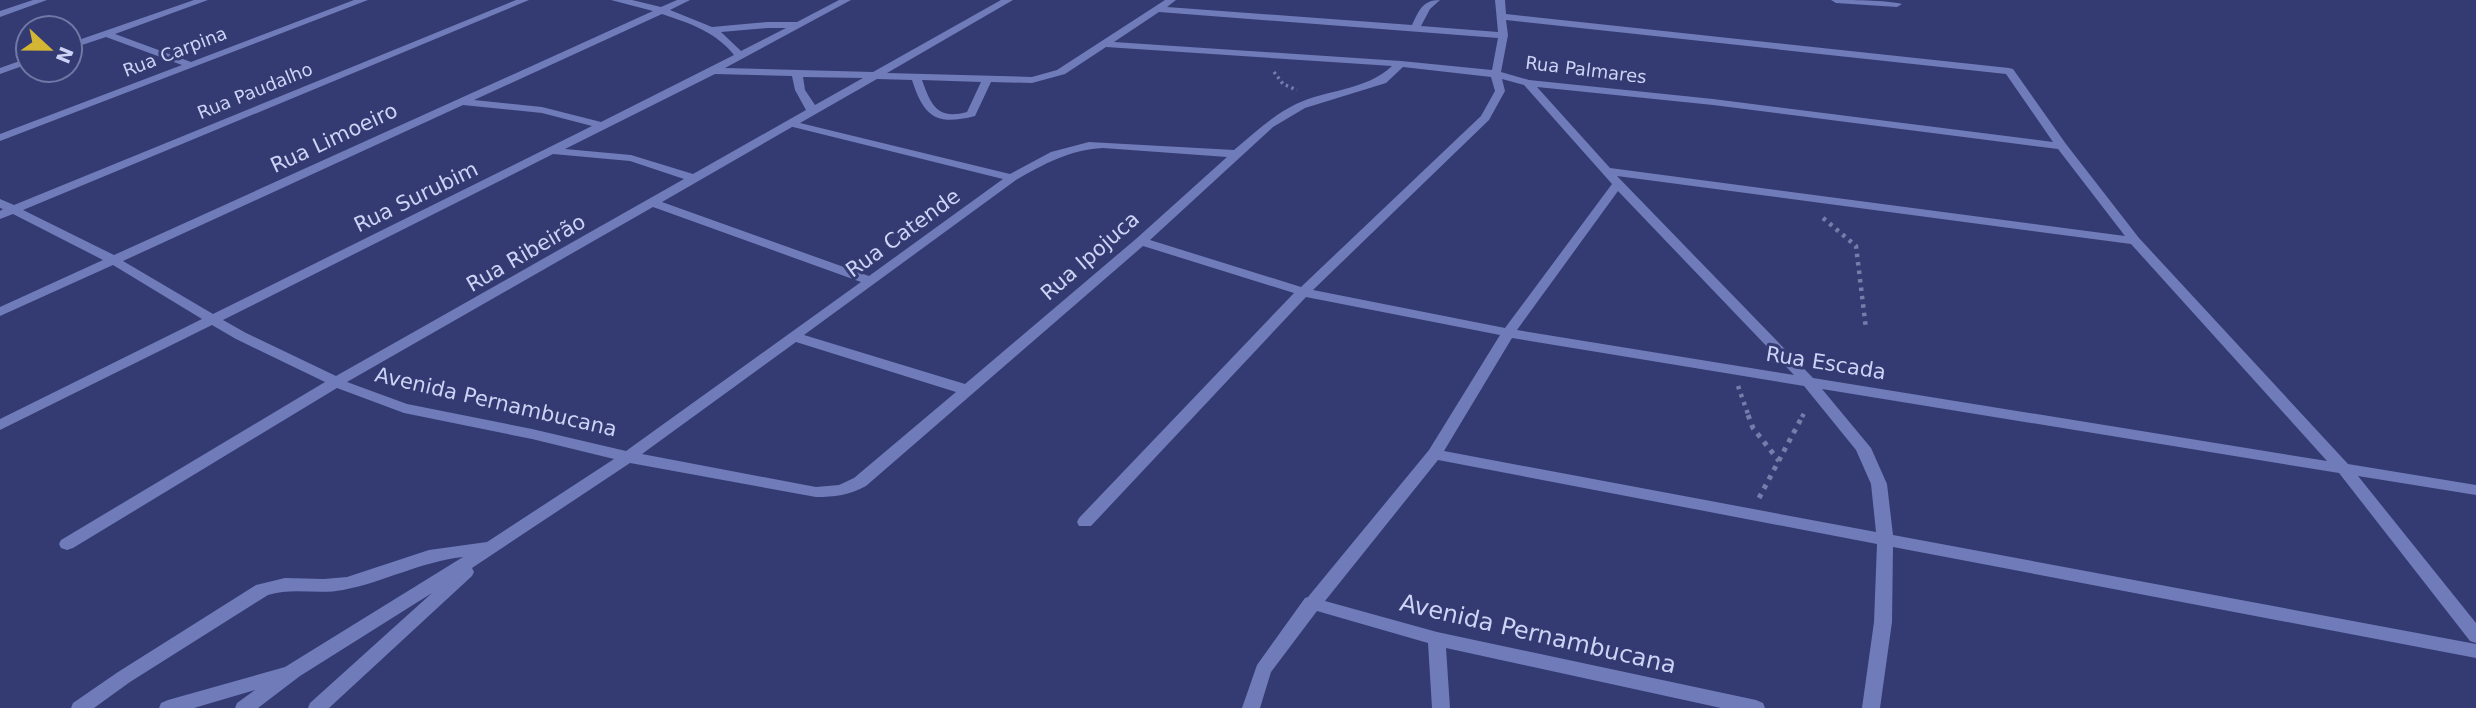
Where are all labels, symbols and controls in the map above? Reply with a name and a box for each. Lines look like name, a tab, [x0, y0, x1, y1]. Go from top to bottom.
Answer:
north arrow	[14, 14, 84, 84]
street label: Rua Carpina	[120, 22, 230, 81]
text: N	[52, 44, 78, 67]
street label: Rua Palmares	[1524, 52, 1648, 87]
street label: Rua Paudalho	[194, 58, 315, 123]
street label: Rua Limoeiro	[267, 98, 401, 178]
street label: Rua Surubim	[350, 157, 482, 237]
street label: Rua Catende	[841, 184, 965, 282]
street label: Rua Ipojuca	[1036, 207, 1144, 305]
street label: Rua Ribeirão	[462, 209, 590, 297]
street label: Rua Escada	[1764, 342, 1888, 384]
street label: Avenida Pernambucana	[373, 362, 619, 442]
street label: Avenida Pernambucana	[1397, 589, 1679, 679]

